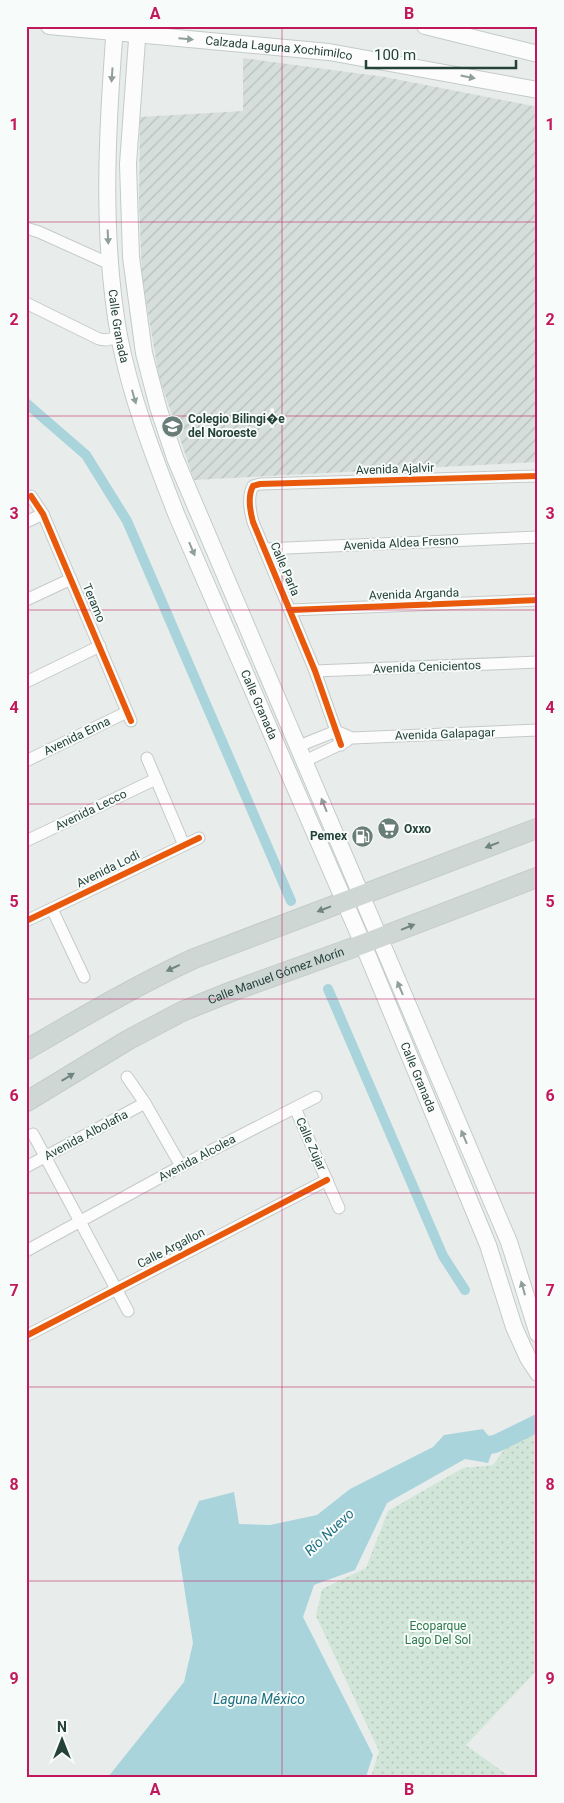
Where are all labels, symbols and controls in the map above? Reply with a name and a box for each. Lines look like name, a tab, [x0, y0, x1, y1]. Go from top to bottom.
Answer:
text: A	[150, 4, 161, 23]
text: B	[404, 4, 414, 23]
street label: Calzada Laguna Xochimilco	[205, 34, 354, 63]
one-way arrow	[178, 35, 194, 43]
scale bar	[366, 38, 516, 70]
text: 100 m	[374, 46, 416, 64]
one-way arrow	[107, 67, 115, 83]
one-way arrow	[460, 74, 476, 82]
text: 1	[9, 115, 19, 134]
text: 1	[545, 115, 555, 134]
one-way arrow	[105, 229, 113, 245]
street label: Calle Granada	[105, 289, 132, 364]
text: 2	[9, 310, 19, 329]
text: 2	[545, 310, 555, 329]
one-way arrow	[131, 390, 139, 405]
place label: Colegio Bilingi�e del Noroeste	[188, 410, 285, 440]
school or university icon: Colegio Bilingi�e del Noroeste	[160, 414, 184, 438]
street label: Avenida Ajalvir	[356, 461, 434, 477]
text: 3	[9, 504, 19, 523]
text: 3	[545, 504, 555, 523]
street label: Avenida Aldea Fresno	[343, 533, 459, 553]
street label: Calle Parla	[267, 540, 303, 598]
one-way arrow	[188, 542, 196, 556]
street label: Teramo	[80, 582, 108, 625]
street label: Avenida Arganda	[369, 585, 459, 603]
street label: Avenida Cenicientos	[373, 658, 481, 676]
street label: Calle Granada	[238, 668, 280, 742]
text: 4	[9, 698, 19, 717]
text: 4	[545, 698, 555, 717]
street label: Avenida Enna	[42, 714, 112, 758]
street label: Avenida Galapagar	[395, 725, 495, 743]
street label: Avenida Lecco	[53, 787, 129, 833]
one-way arrow	[319, 798, 327, 812]
supermarket icon: Oxxo	[376, 817, 400, 841]
place label: Oxxo	[404, 822, 431, 836]
fuel station icon: Pemex	[351, 824, 375, 848]
place label: Pemex	[310, 829, 348, 843]
one-way arrow	[484, 841, 499, 849]
street label: Avenida Lodi	[74, 848, 142, 890]
text: 5	[9, 892, 19, 911]
text: 5	[545, 892, 555, 911]
one-way arrow	[316, 905, 331, 913]
one-way arrow	[401, 923, 416, 931]
street label: Calle Manuel Gómez Morín	[206, 944, 346, 1007]
one-way arrow	[166, 964, 180, 972]
one-way arrow	[395, 980, 403, 995]
street label: Calle Granada	[397, 1040, 439, 1114]
one-way arrow	[62, 1072, 75, 1081]
text: 6	[9, 1086, 19, 1105]
text: 6	[545, 1086, 555, 1105]
street label: Avenida Albolafia	[42, 1107, 130, 1163]
street label: Calle Zujar	[293, 1115, 329, 1173]
one-way arrow	[459, 1130, 467, 1144]
street label: Avenida Alcolea	[156, 1132, 238, 1184]
street label: Calle Argallon	[135, 1225, 207, 1271]
one-way arrow	[519, 1280, 527, 1295]
text: 7	[9, 1281, 19, 1300]
text: 7	[545, 1281, 555, 1300]
text: 8	[9, 1475, 19, 1494]
text: 8	[545, 1475, 555, 1494]
water label: Río Nuevo	[301, 1505, 357, 1559]
park label: Ecoparque Lago Del Sol	[405, 1619, 471, 1647]
text: 9	[9, 1669, 19, 1688]
text: 9	[545, 1669, 555, 1688]
water label: Laguna México	[213, 1691, 305, 1707]
north arrow	[38, 1716, 88, 1766]
text: N	[57, 1719, 67, 1735]
text: A	[150, 1780, 161, 1799]
text: B	[404, 1780, 414, 1799]

